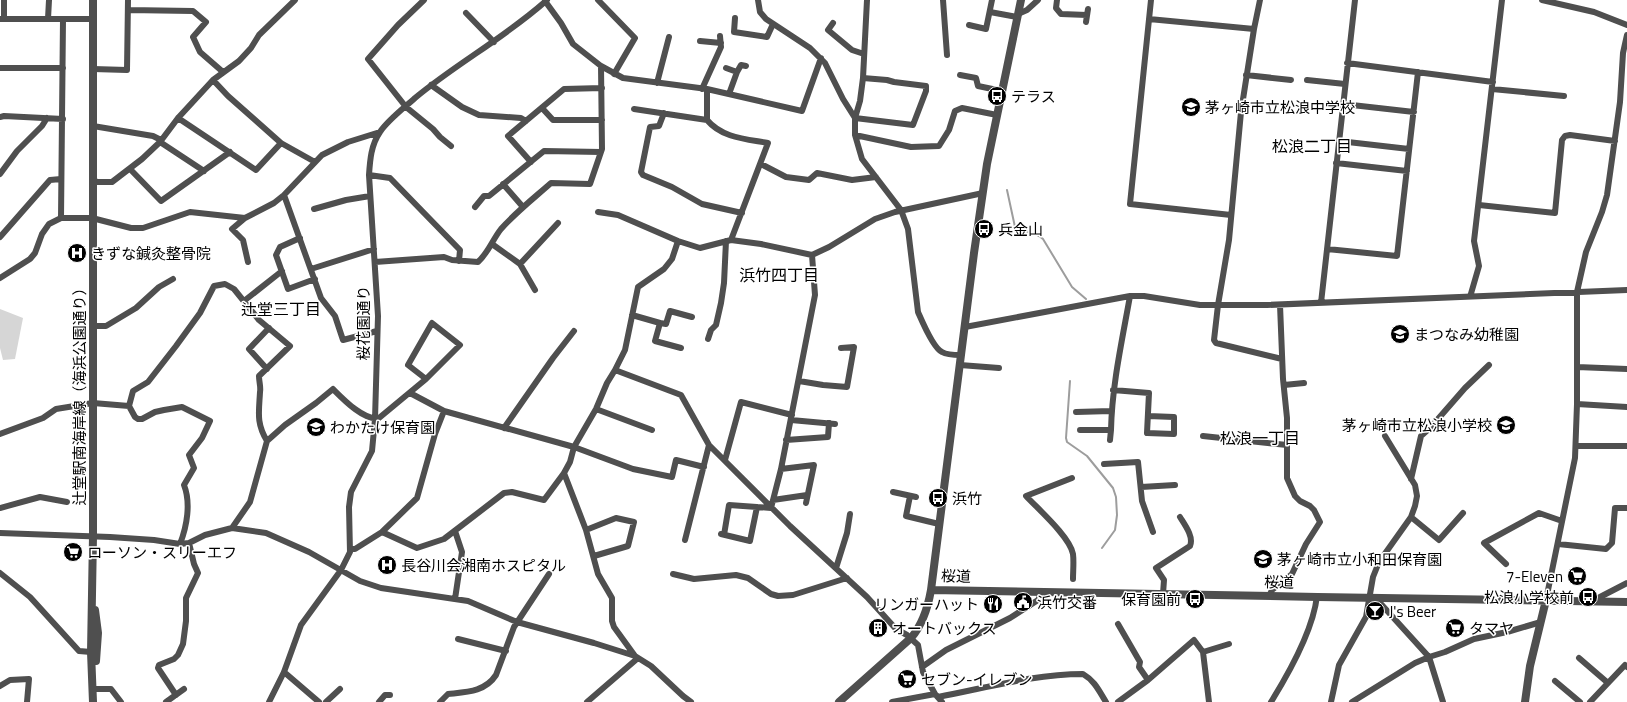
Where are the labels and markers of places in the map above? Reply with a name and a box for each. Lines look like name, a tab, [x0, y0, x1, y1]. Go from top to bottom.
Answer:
bus stop icon: テラス	[986, 85, 1008, 107]
place label: テラス	[1011, 85, 1056, 108]
school or university icon: 茅ヶ崎市立松浪中学校	[1180, 96, 1202, 118]
place label: 茅ヶ崎市立松浪中学校	[1205, 96, 1355, 119]
bus stop icon: 兵金山	[973, 218, 995, 240]
place label: 兵金山	[998, 218, 1043, 241]
hospital icon: きずな鍼灸整骨院	[66, 242, 88, 264]
place label: きずな鍼灸整骨院	[91, 242, 211, 265]
school or university icon: まつなみ幼稚園	[1389, 323, 1411, 345]
place label: まつなみ幼稚園	[1414, 323, 1519, 346]
place label: 茅ヶ崎市立松浪小学校	[1342, 414, 1492, 437]
school or university icon: 茅ヶ崎市立松浪小学校	[1495, 414, 1517, 436]
school or university icon: わかたけ保育園	[305, 416, 327, 438]
place label: わかたけ保育園	[330, 416, 435, 439]
bus stop icon: 浜竹	[927, 487, 949, 509]
place label: 浜竹	[952, 487, 982, 510]
supermarket icon: ローソン・スリーエフ	[62, 541, 84, 563]
place label: ローソン・スリーエフ	[87, 541, 237, 564]
school or university icon: 茅ヶ崎市立小和田保育園	[1252, 548, 1274, 570]
place label: 茅ヶ崎市立小和田保育園	[1277, 548, 1442, 571]
hospital icon: 長谷川会湘南ホスピタル	[376, 554, 398, 576]
place label: 長谷川会湘南ホスピタル	[401, 554, 566, 577]
place label: 7-Eleven	[1506, 565, 1563, 588]
supermarket icon: 7-Eleven	[1566, 565, 1588, 587]
place label: 松浪小学校前	[1484, 586, 1574, 609]
bus stop icon: 松浪小学校前	[1577, 586, 1599, 608]
place label: 保育園前	[1121, 588, 1181, 611]
bus stop icon: 保育園前	[1184, 588, 1206, 610]
public building icon: 浜竹交番	[1012, 591, 1034, 613]
place label: 浜竹交番	[1037, 591, 1097, 614]
place label: リンガーハット	[874, 593, 979, 616]
restaurant icon: リンガーハット	[982, 593, 1004, 615]
bar icon: J's Beer	[1364, 600, 1386, 622]
place label: J's Beer	[1389, 600, 1436, 623]
building icon: オートバックス	[867, 617, 889, 639]
place label: オートバックス	[892, 617, 997, 640]
supermarket icon: タマヤ	[1444, 617, 1466, 639]
place label: タマヤ	[1469, 617, 1514, 640]
supermarket icon: セブン-イレブン	[896, 668, 918, 690]
place label: セブン-イレブン	[921, 668, 1033, 691]

